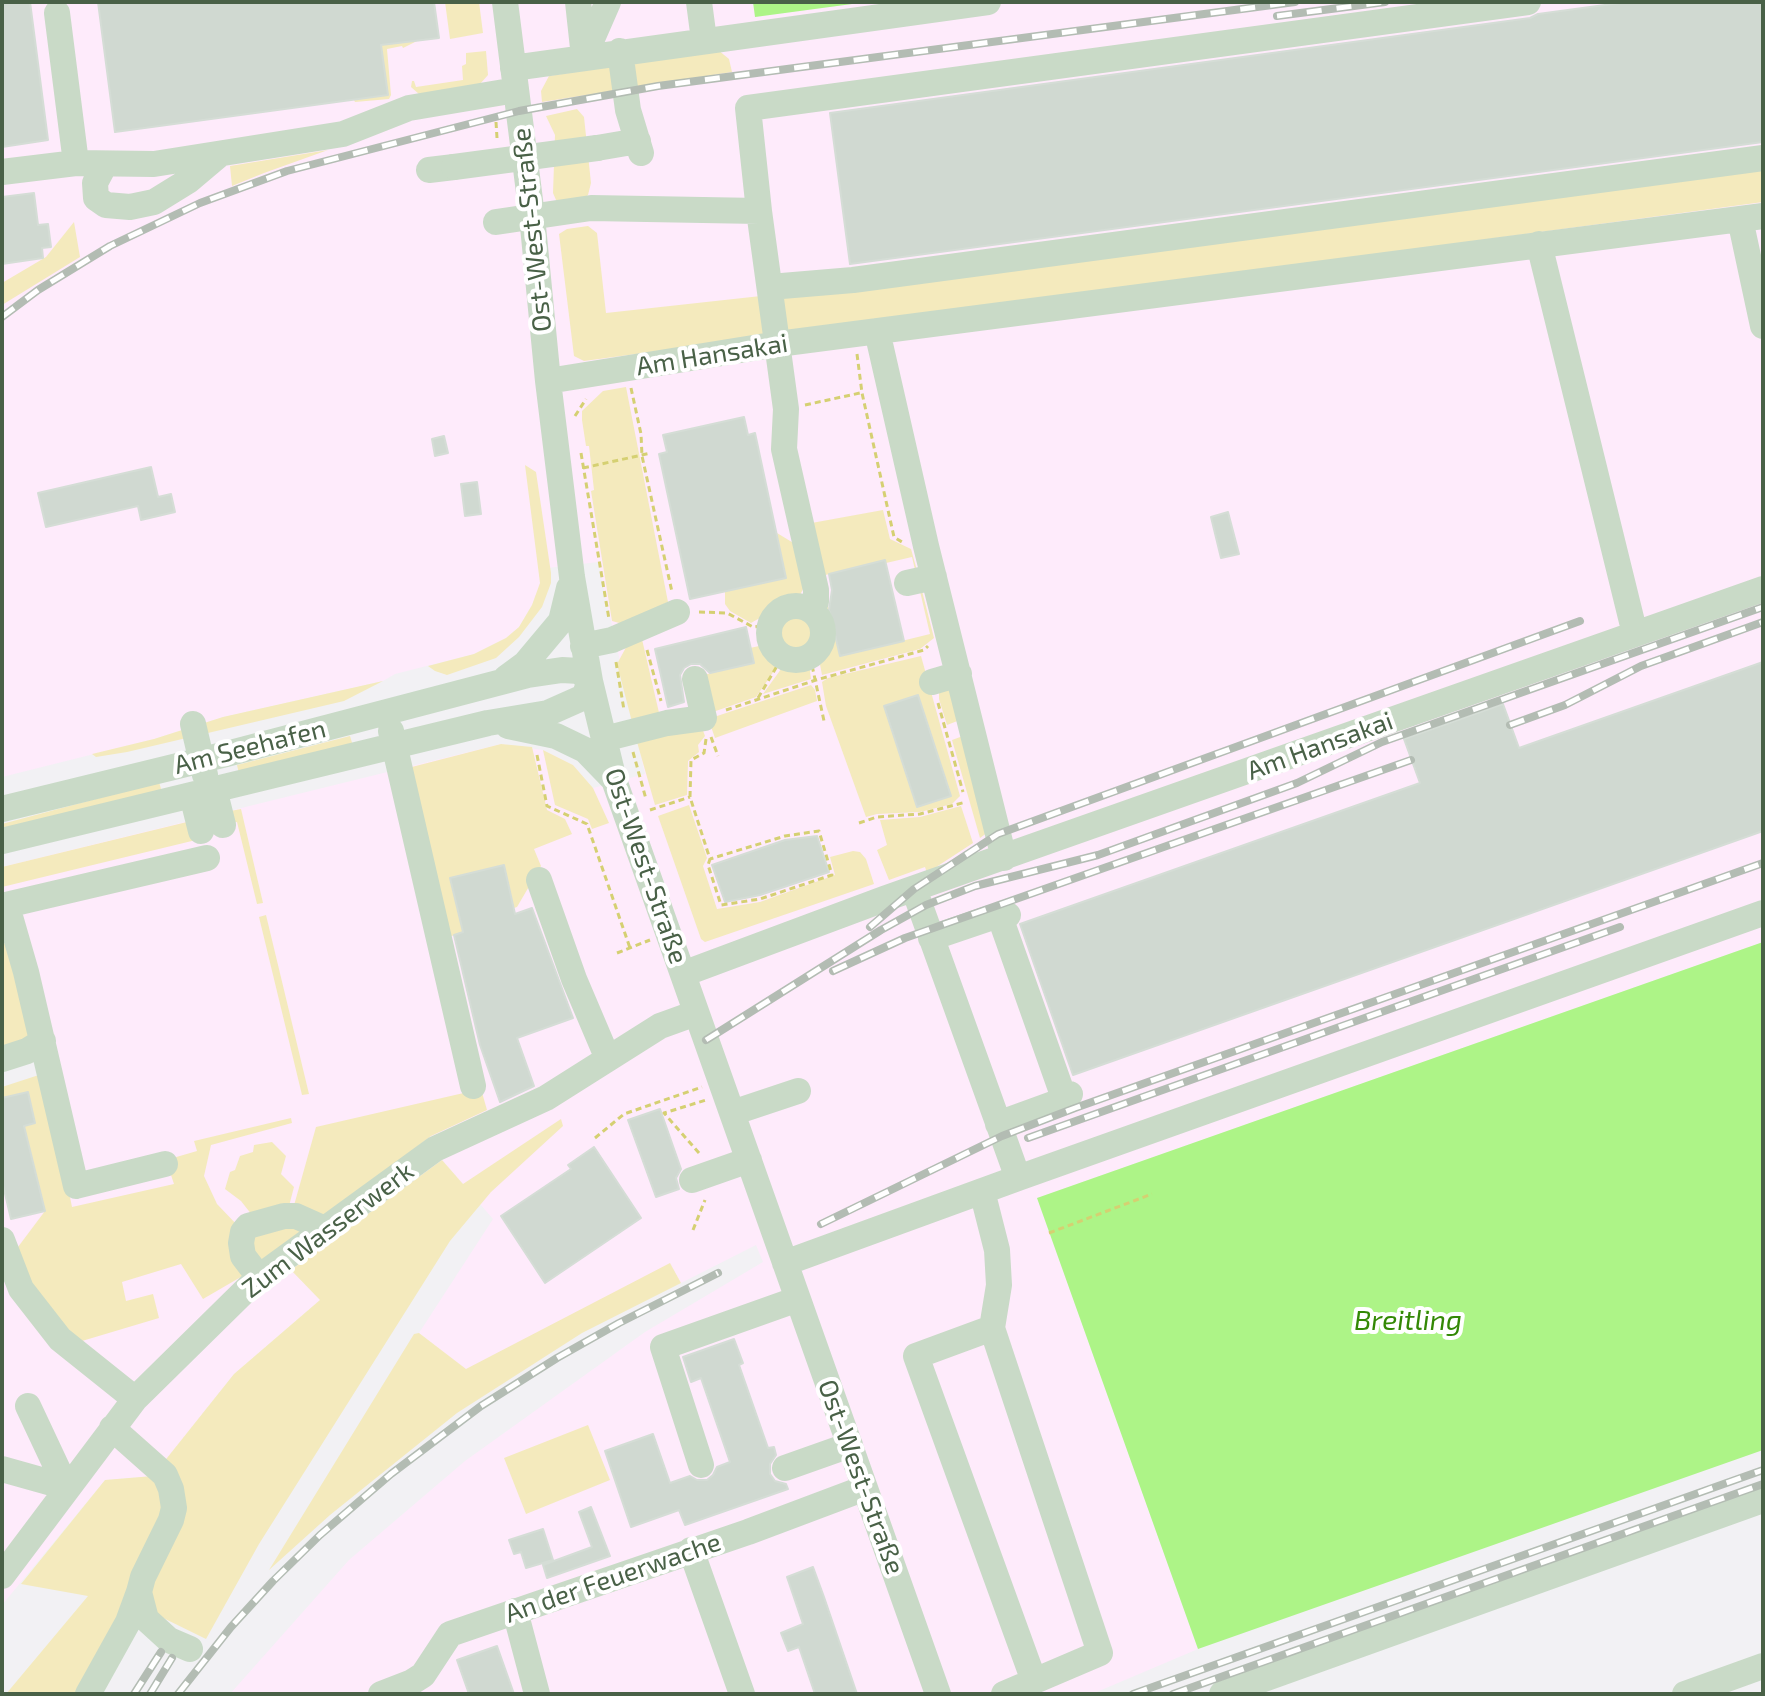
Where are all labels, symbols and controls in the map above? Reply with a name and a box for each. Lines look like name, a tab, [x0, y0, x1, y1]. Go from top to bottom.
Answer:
street label: Ost-West-Straße	[506, 126, 558, 334]
street label: Am Hansakai	[634, 328, 790, 382]
street label: Am Hansakai	[1243, 705, 1397, 787]
street label: Am Seehafen	[171, 713, 329, 781]
street label: Ost-West-Straße	[598, 764, 694, 968]
street label: Zum Wasserwerk	[236, 1155, 420, 1305]
water label: Breitling	[1354, 1304, 1462, 1338]
street label: Ost-West-Straße	[811, 1375, 911, 1579]
street label: An der Feuerwache	[501, 1526, 725, 1630]

